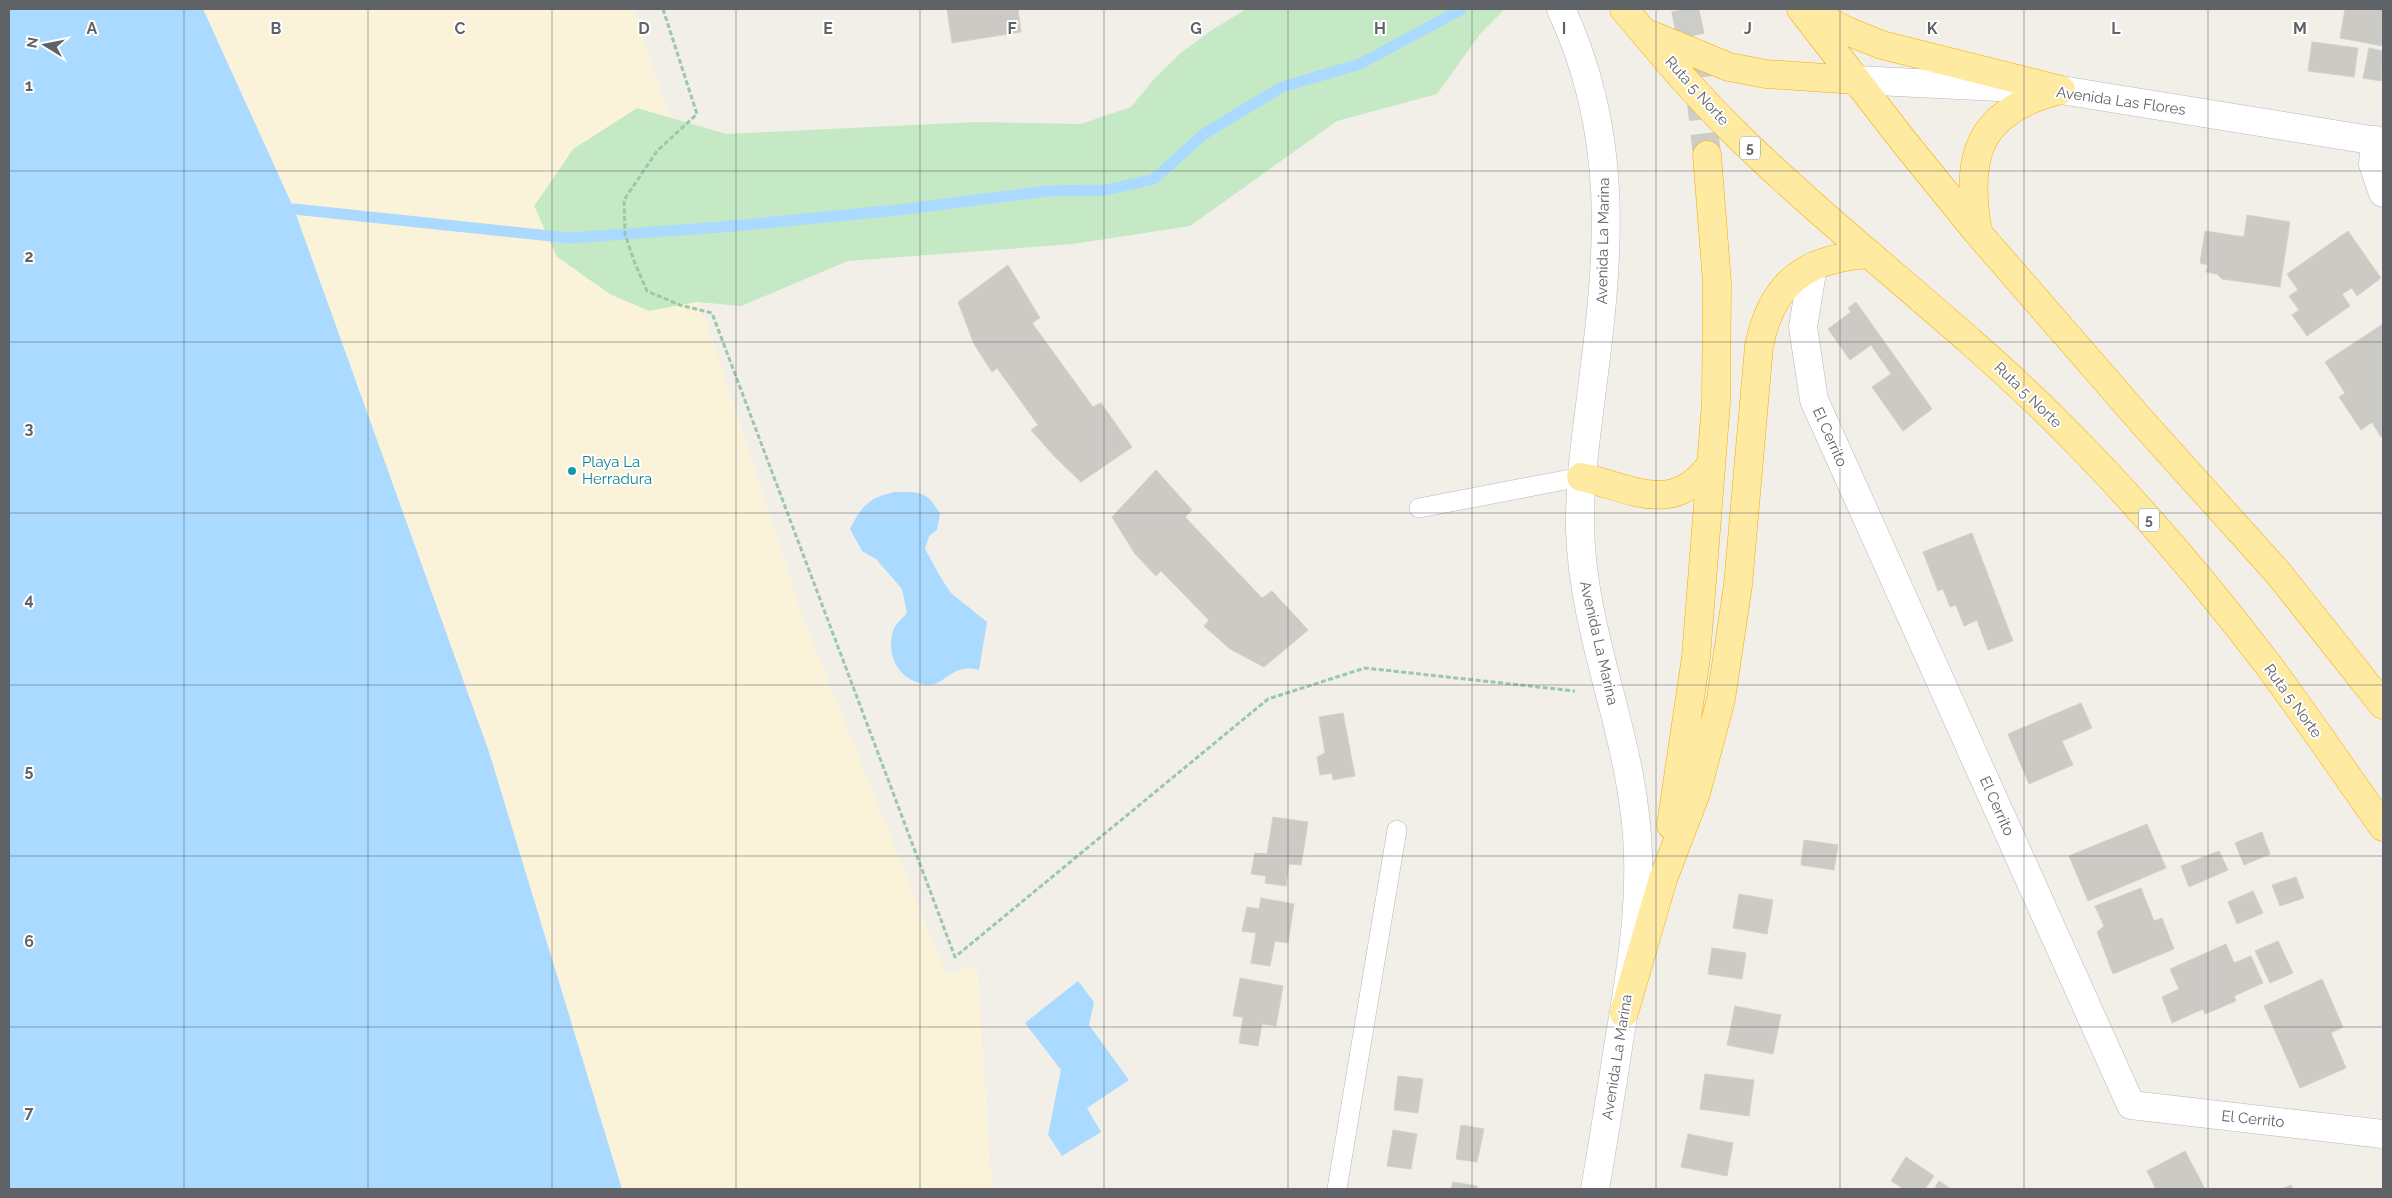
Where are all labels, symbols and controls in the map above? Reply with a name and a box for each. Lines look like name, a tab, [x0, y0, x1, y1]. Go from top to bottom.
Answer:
text: A	[87, 19, 98, 38]
text: B	[271, 19, 282, 38]
text: C	[455, 19, 466, 38]
text: D	[638, 19, 650, 38]
text: E	[823, 19, 833, 38]
text: F	[1007, 19, 1017, 38]
text: G	[1190, 19, 1202, 38]
text: H	[1374, 19, 1386, 38]
text: I	[1562, 19, 1566, 38]
text: J	[1744, 19, 1752, 38]
text: K	[1927, 19, 1938, 38]
text: L	[2111, 19, 2121, 38]
text: M	[2293, 19, 2307, 38]
north arrow	[20, 20, 70, 70]
text: N	[23, 36, 41, 49]
street label: Ruta 5 Norte	[1661, 53, 1733, 129]
text: 1	[25, 76, 33, 95]
street label: Avenida Las Flores	[2055, 83, 2187, 119]
road number: 5	[1740, 136, 1760, 160]
street label: Avenida La Marina	[1593, 177, 1613, 305]
text: 2	[24, 247, 34, 266]
street label: Ruta 5 Norte	[1990, 358, 2066, 432]
street label: El Cerrito	[1809, 404, 1851, 470]
text: 3	[25, 419, 34, 438]
place label: Playa La Herradura	[582, 453, 652, 488]
marker: Playa La Herradura	[566, 465, 578, 477]
road number: 5	[2139, 508, 2159, 532]
street label: Avenida La Marina	[1576, 579, 1622, 707]
text: 4	[24, 590, 34, 609]
street label: Ruta 5 Norte	[2260, 661, 2326, 742]
text: 5	[25, 761, 34, 780]
street label: El Cerrito	[1976, 773, 2018, 839]
text: 6	[24, 932, 34, 951]
street label: Avenida La Marina	[1598, 993, 1636, 1121]
text: 7	[25, 1103, 34, 1122]
street label: El Cerrito	[2221, 1107, 2285, 1131]

